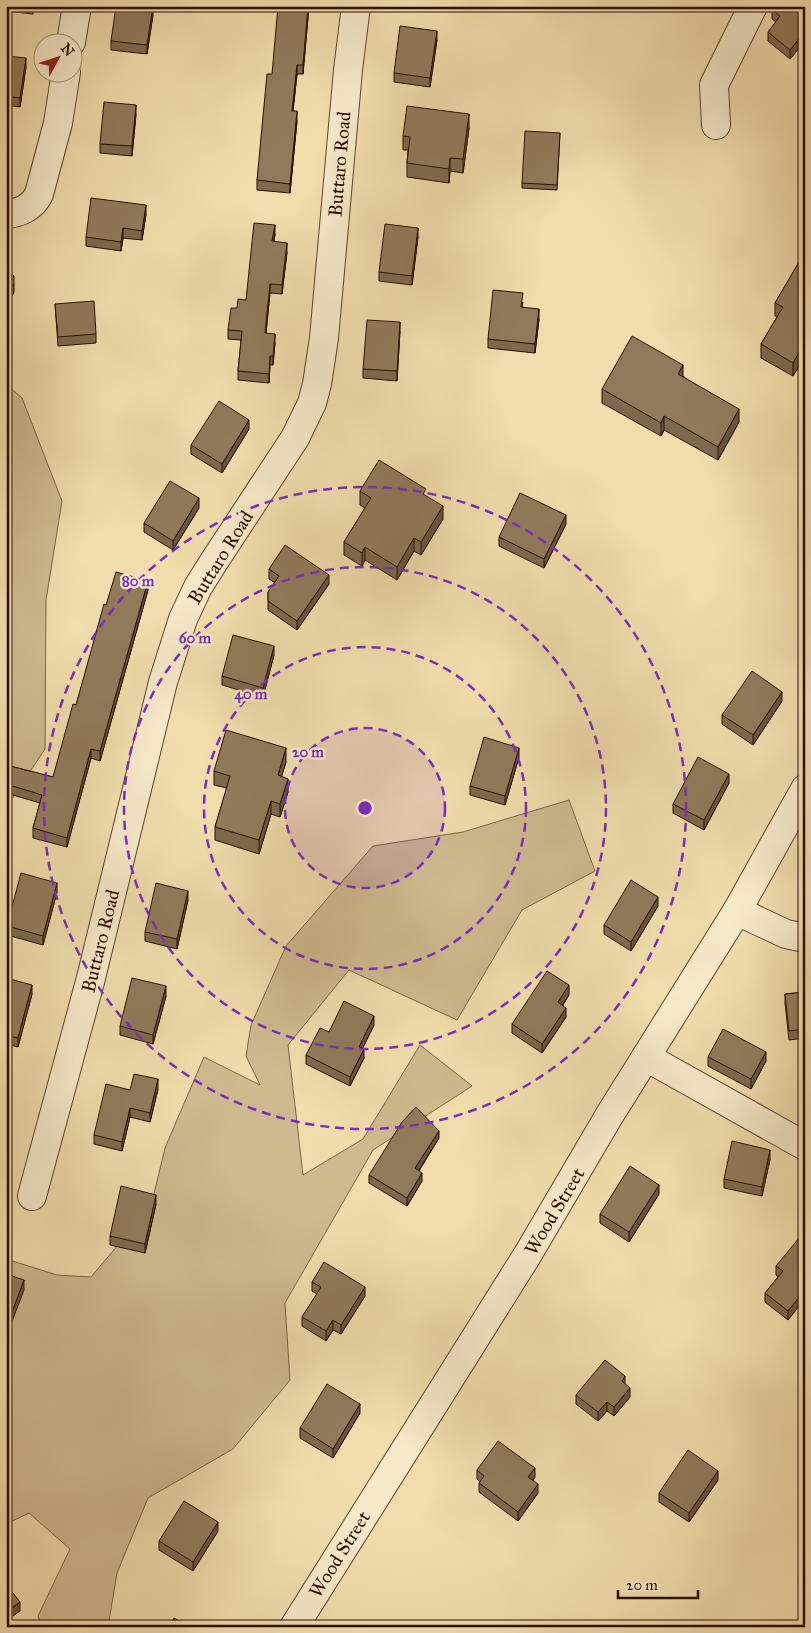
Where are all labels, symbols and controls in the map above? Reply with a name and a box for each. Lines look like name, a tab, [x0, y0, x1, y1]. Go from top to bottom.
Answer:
north arrow	[32, 32, 82, 82]
text: N	[57, 40, 78, 60]
street label: Buttaro Road	[323, 110, 356, 218]
street label: Buttaro Road	[183, 506, 258, 608]
text: 80 m	[122, 572, 155, 590]
text: 60 m	[179, 629, 212, 647]
text: 40 m	[235, 685, 268, 704]
text: 20 m	[292, 743, 324, 761]
centre of rings	[356, 799, 374, 817]
street label: Buttaro Road	[77, 887, 125, 995]
street label: Wood Street	[519, 1163, 590, 1259]
street label: Wood Street	[304, 1507, 375, 1602]
scale bar	[618, 1568, 698, 1600]
text: 20 m	[626, 1576, 658, 1594]

